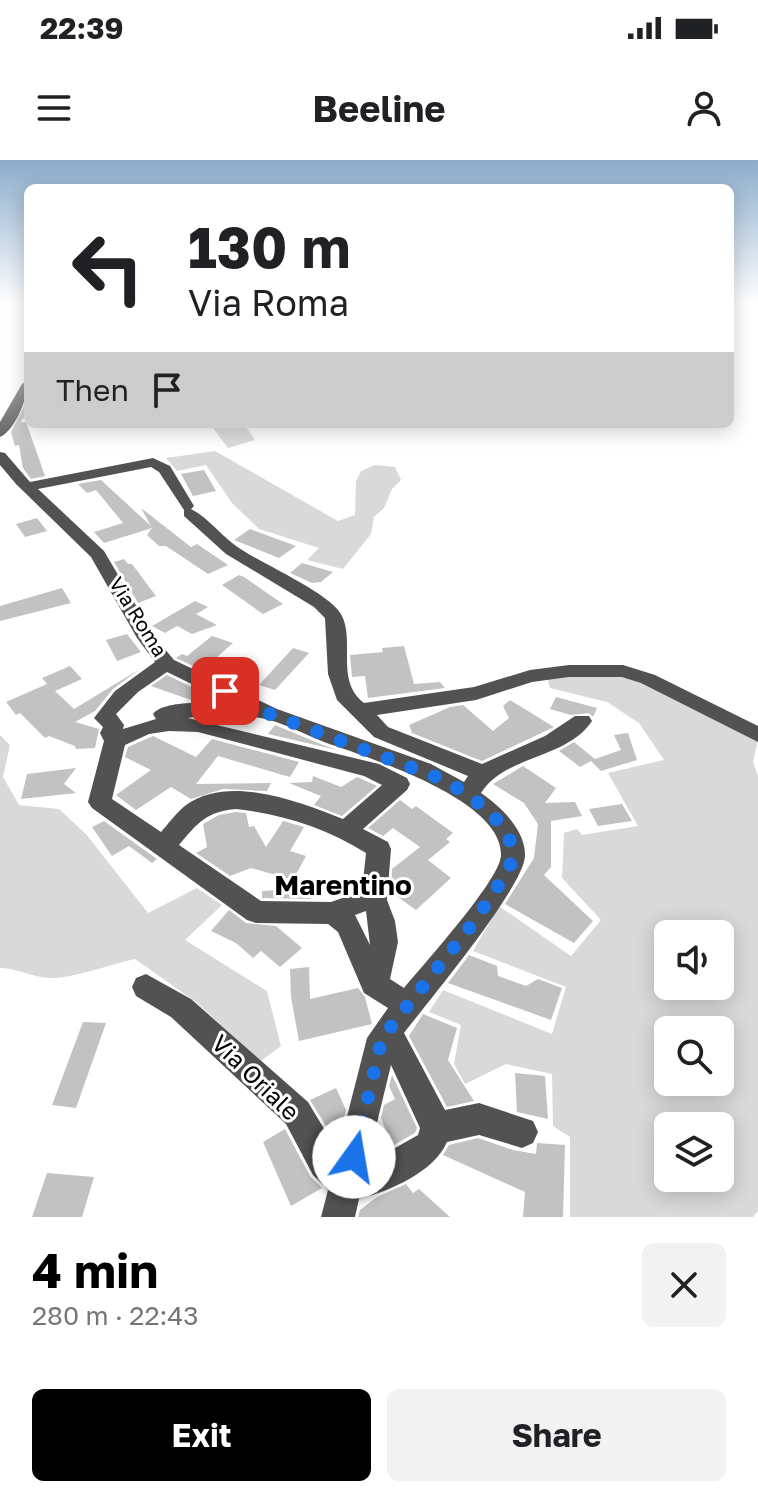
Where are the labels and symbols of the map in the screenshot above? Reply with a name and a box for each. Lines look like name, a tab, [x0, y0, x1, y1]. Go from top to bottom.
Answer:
street label: Via Roma	[105, 572, 173, 661]
pin	[191, 657, 259, 725]
district label: Marentino	[274, 868, 412, 901]
street label: Via Oriale	[206, 1028, 306, 1126]
position arrow	[312, 1115, 396, 1199]

